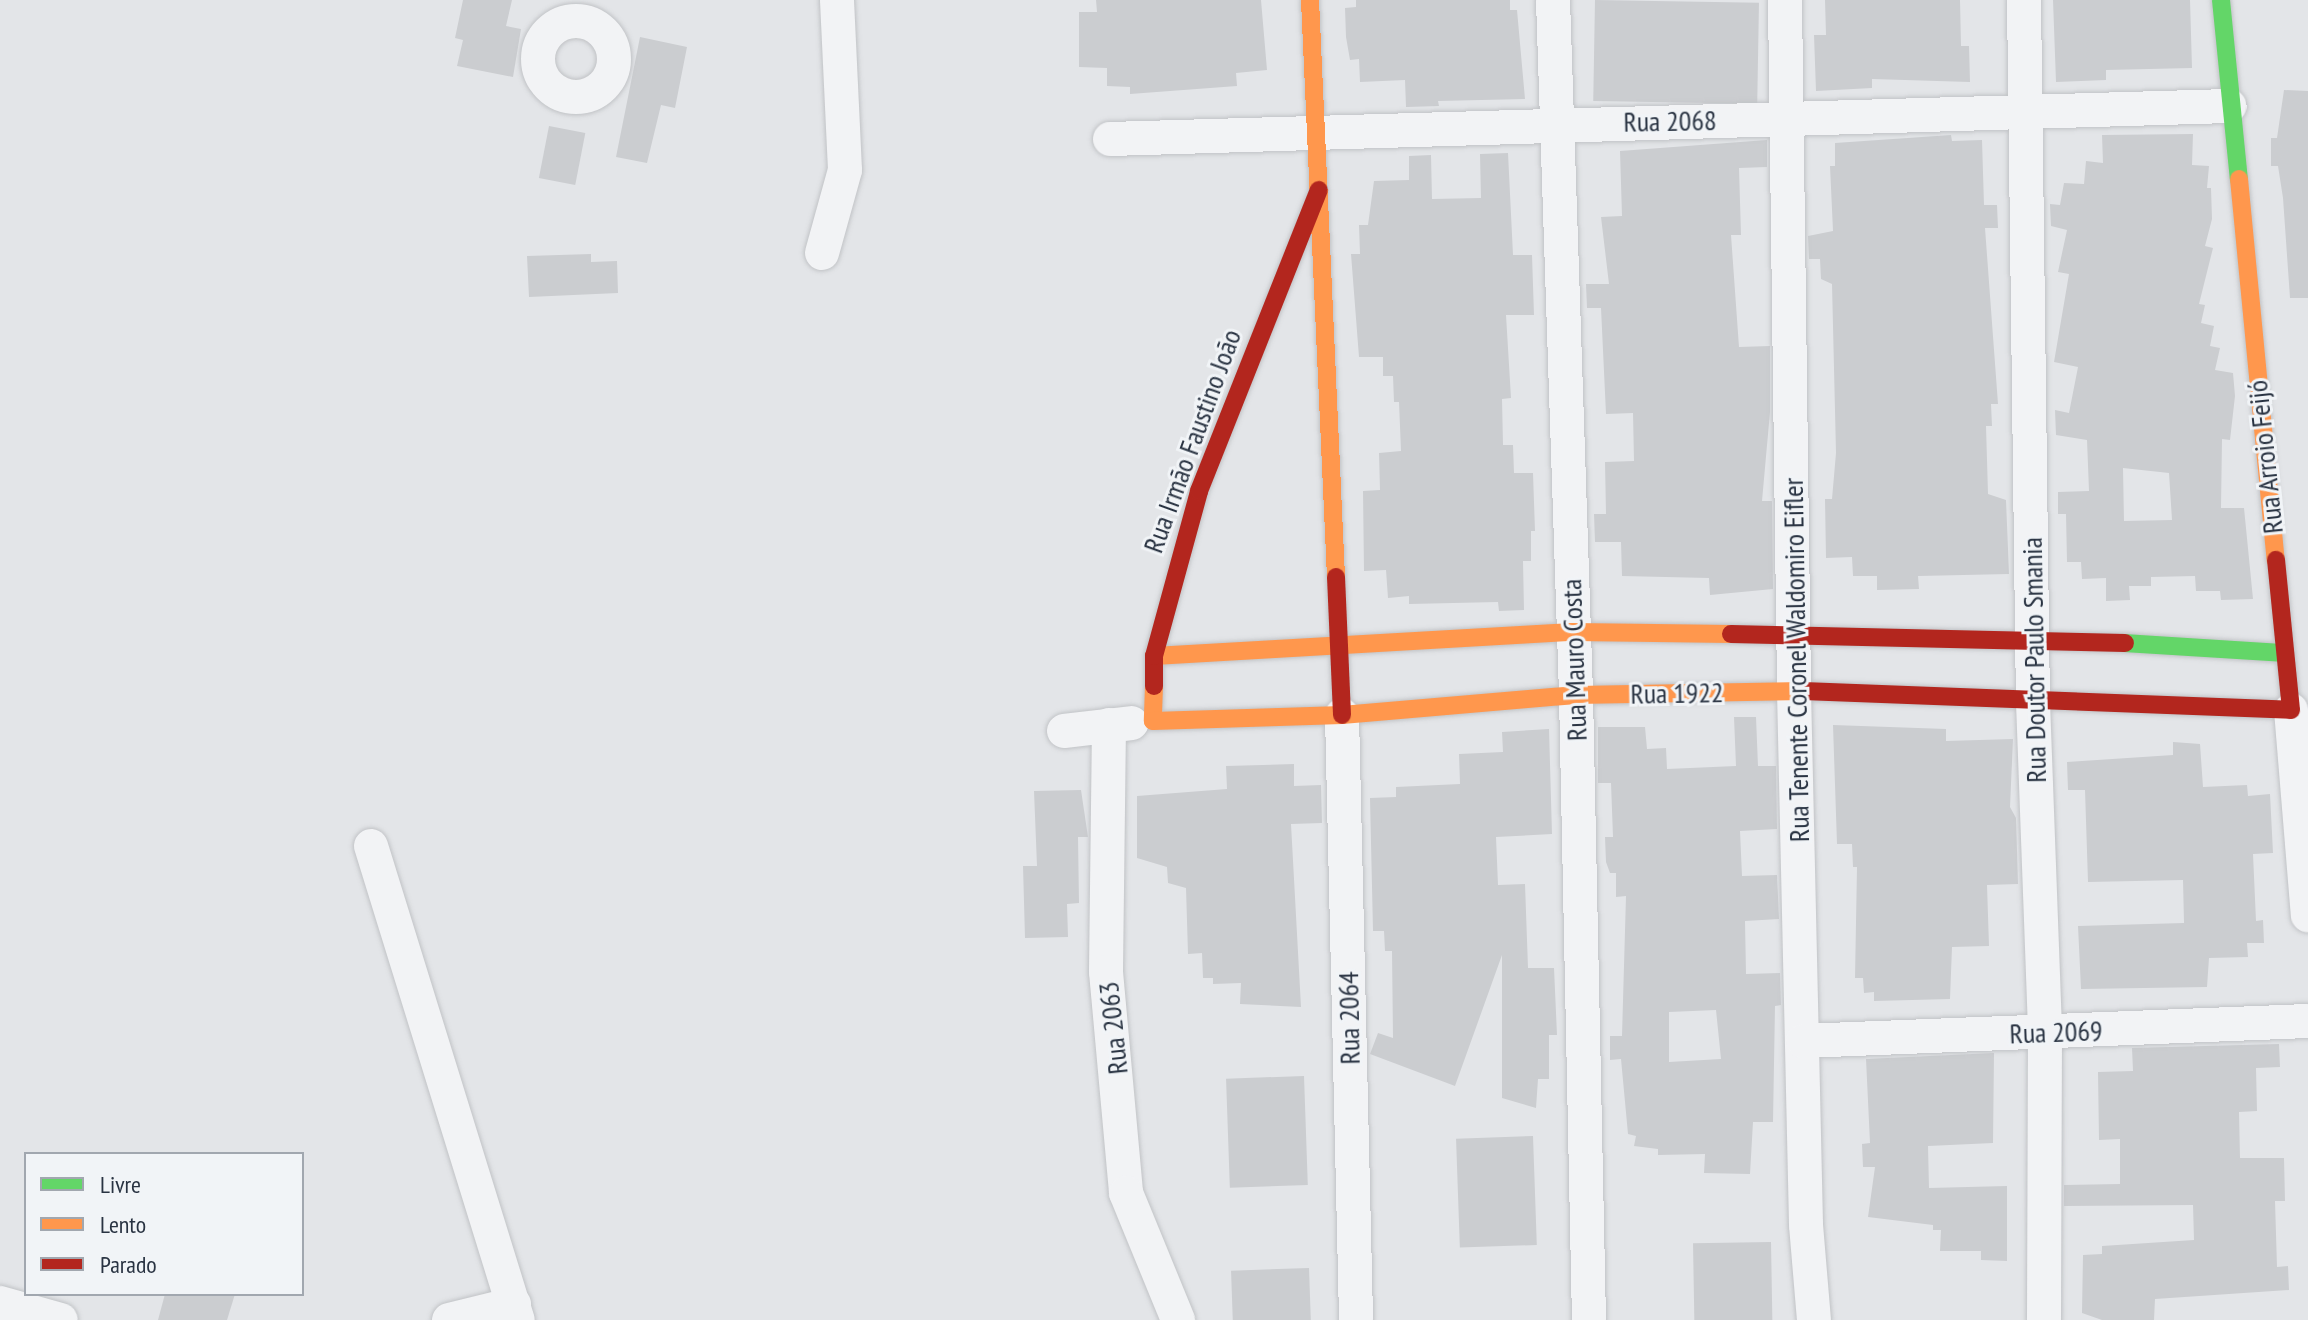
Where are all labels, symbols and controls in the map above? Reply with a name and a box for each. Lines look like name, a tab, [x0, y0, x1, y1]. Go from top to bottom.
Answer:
street label: Rua 2068	[1623, 103, 1717, 139]
street label: Rua Irmão Faustino João	[1136, 325, 1248, 557]
street label: Rua Arroio Feijó	[2240, 378, 2290, 536]
street label: Rua Tenente Coronel Waldomiro Eifler	[1776, 477, 1816, 843]
street label: Rua Doutor Paulo Smania	[2015, 537, 2053, 783]
street label: Rua Mauro Costa	[1554, 578, 1594, 742]
street label: Rua 1922	[1630, 675, 1724, 711]
street label: Rua 2064	[1331, 971, 1367, 1065]
street label: Rua 2063	[1091, 980, 1135, 1076]
street label: Rua 2069	[2009, 1014, 2103, 1050]
legend	[24, 1152, 304, 1296]
text: Livre	[100, 1169, 141, 1200]
text: Lento	[100, 1209, 146, 1240]
text: Parado	[100, 1249, 157, 1280]

